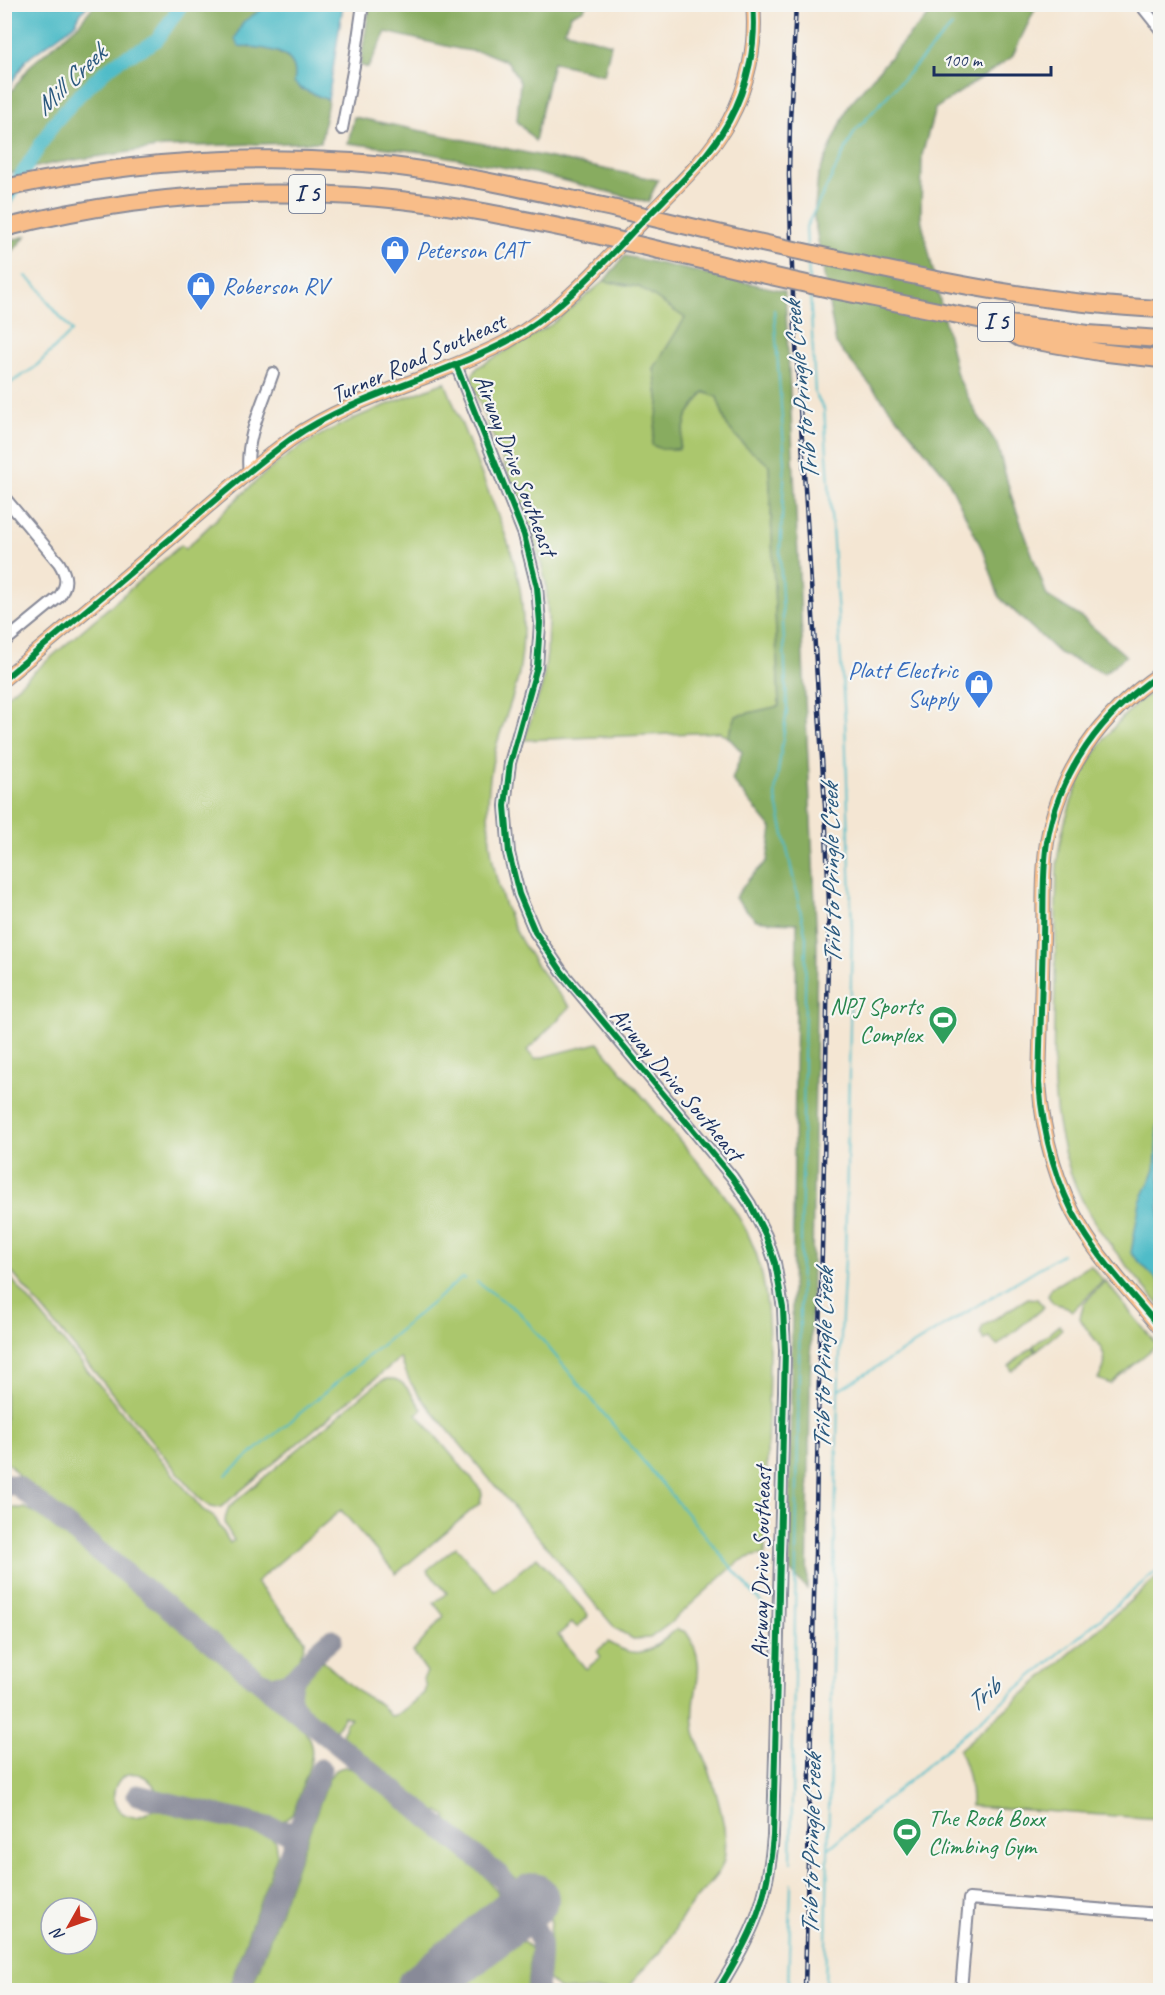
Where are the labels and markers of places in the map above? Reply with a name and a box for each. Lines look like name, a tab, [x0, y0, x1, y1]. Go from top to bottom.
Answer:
shop icon: Peterson CAT	[379, 234, 411, 276]
place label: Peterson CAT	[416, 235, 532, 265]
shop icon: Roberson RV	[185, 270, 217, 312]
place label: Roberson RV	[222, 271, 333, 301]
place label: Platt Electric Supply	[848, 655, 960, 713]
shop icon: Platt Electric Supply	[963, 668, 995, 710]
place label: NPJ Sports Complex	[830, 991, 925, 1049]
sports icon: NPJ Sports Complex	[927, 1004, 959, 1046]
place label: The Rock Boxx Climbing Gym	[928, 1803, 1047, 1861]
sports icon: The Rock Boxx Climbing Gym	[891, 1816, 923, 1858]

